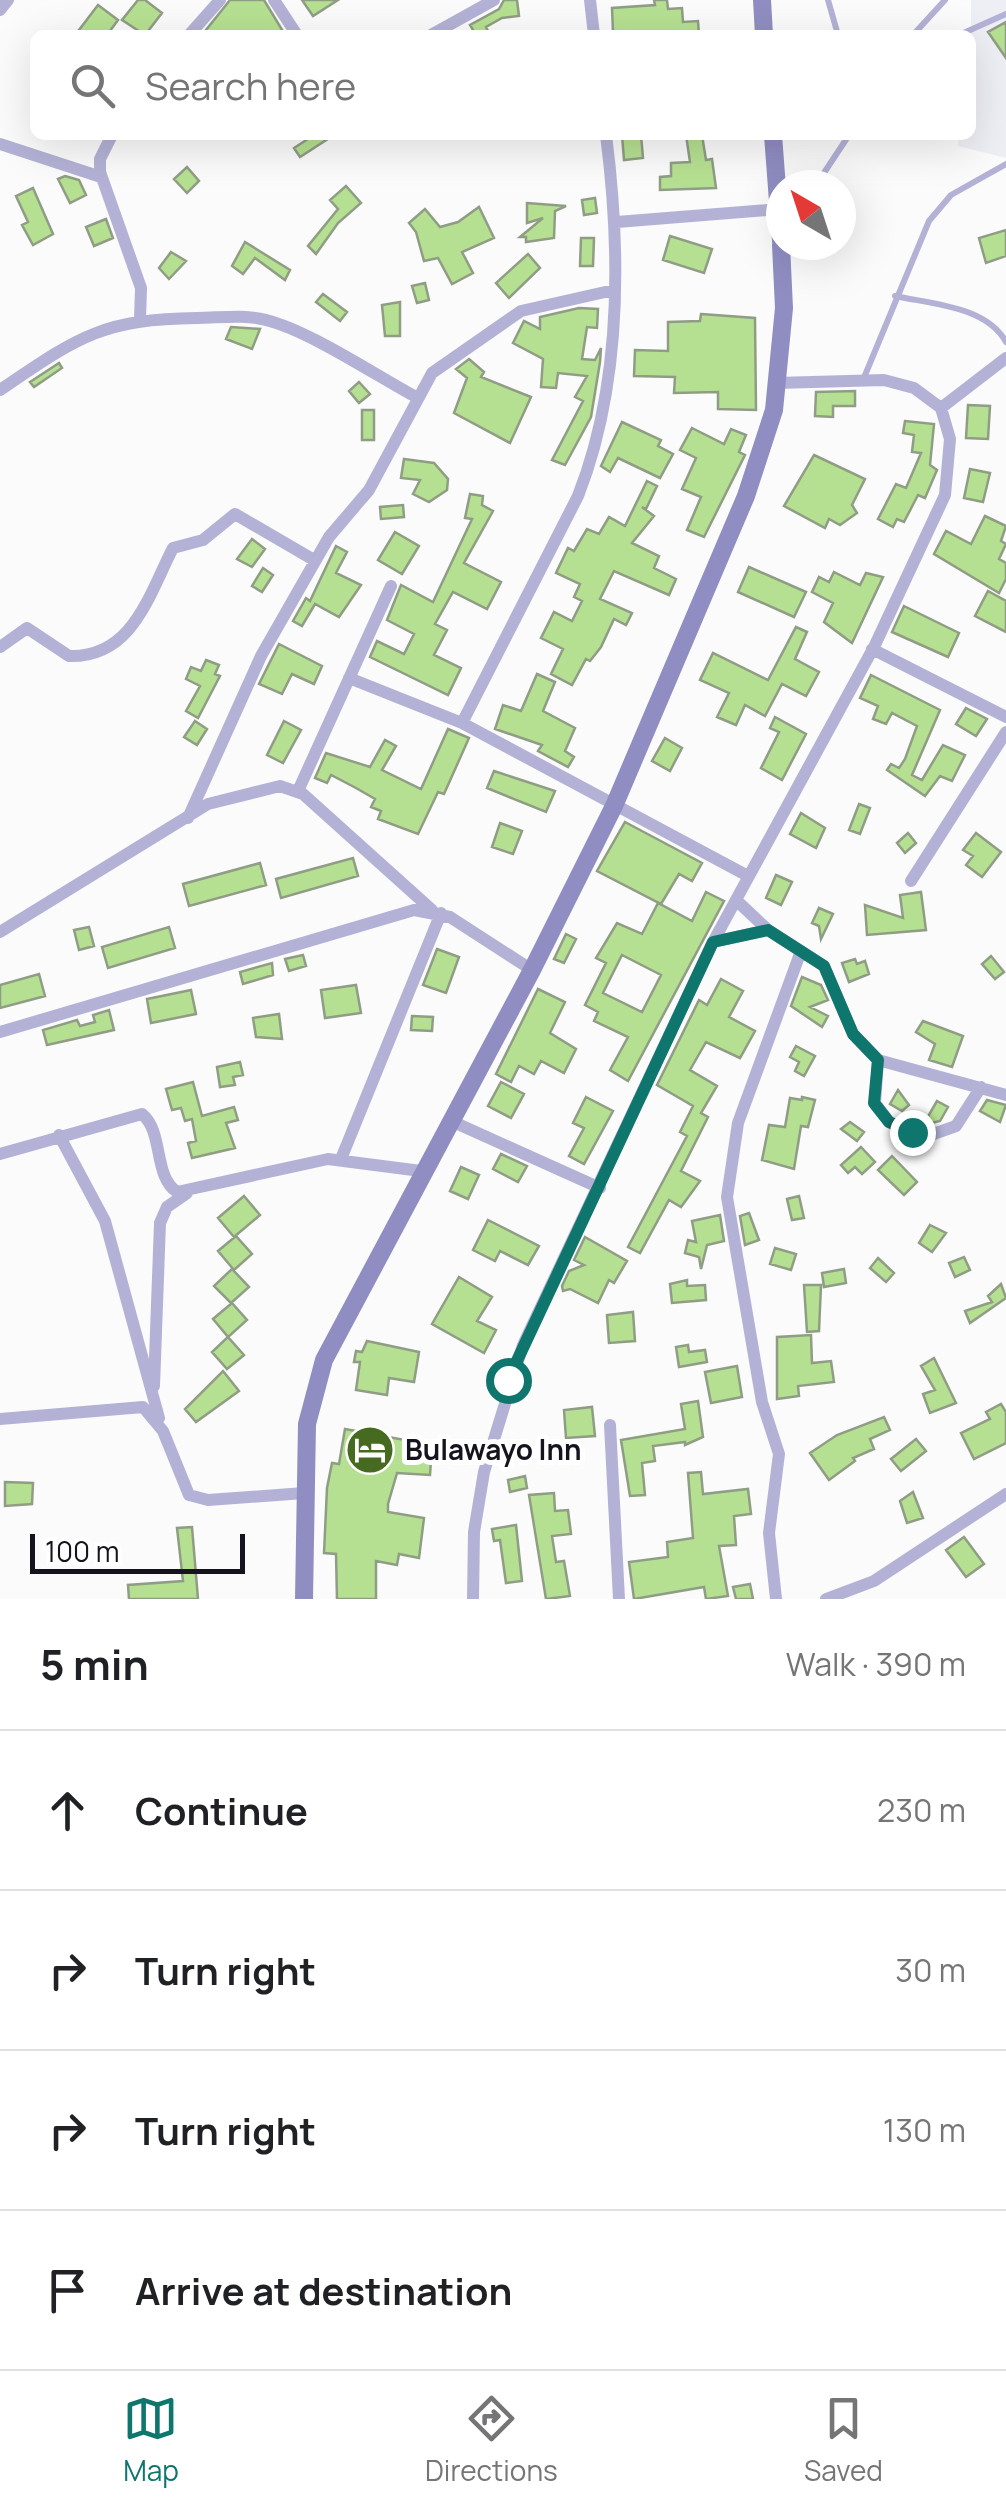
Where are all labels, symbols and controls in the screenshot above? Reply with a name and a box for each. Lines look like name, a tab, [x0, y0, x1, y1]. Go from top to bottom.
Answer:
search box	[30, 30, 976, 140]
icon: search	[65, 58, 120, 113]
text: Search here	[145, 59, 356, 111]
north arrow	[766, 170, 856, 260]
route end	[890, 1110, 936, 1156]
route start	[486, 1358, 532, 1404]
hotel icon: Bulawayo Inn	[344, 1424, 396, 1476]
place label: Bulawayo Inn	[405, 1430, 581, 1468]
scale bar	[30, 1529, 245, 1574]
text: 100 m	[45, 1532, 119, 1570]
text: 5 min	[40, 1635, 149, 1693]
text: Walk · 390 m	[786, 1642, 966, 1686]
icon: ahead	[40, 1783, 95, 1838]
text: Continue	[135, 1784, 308, 1836]
text: 230 m	[877, 1788, 966, 1832]
icon: right	[40, 1943, 95, 1998]
text: Turn right	[135, 1944, 316, 1996]
text: 30 m	[895, 1948, 966, 1992]
icon: right	[40, 2103, 95, 2158]
text: Turn right	[135, 2104, 316, 2156]
text: 130 m	[883, 2108, 966, 2152]
icon: arrive	[40, 2263, 95, 2318]
text: Arrive at destination	[135, 2264, 512, 2316]
tab: Map	[123, 2391, 179, 2489]
tab: Directions	[425, 2391, 558, 2489]
tab: Saved	[804, 2391, 883, 2489]

